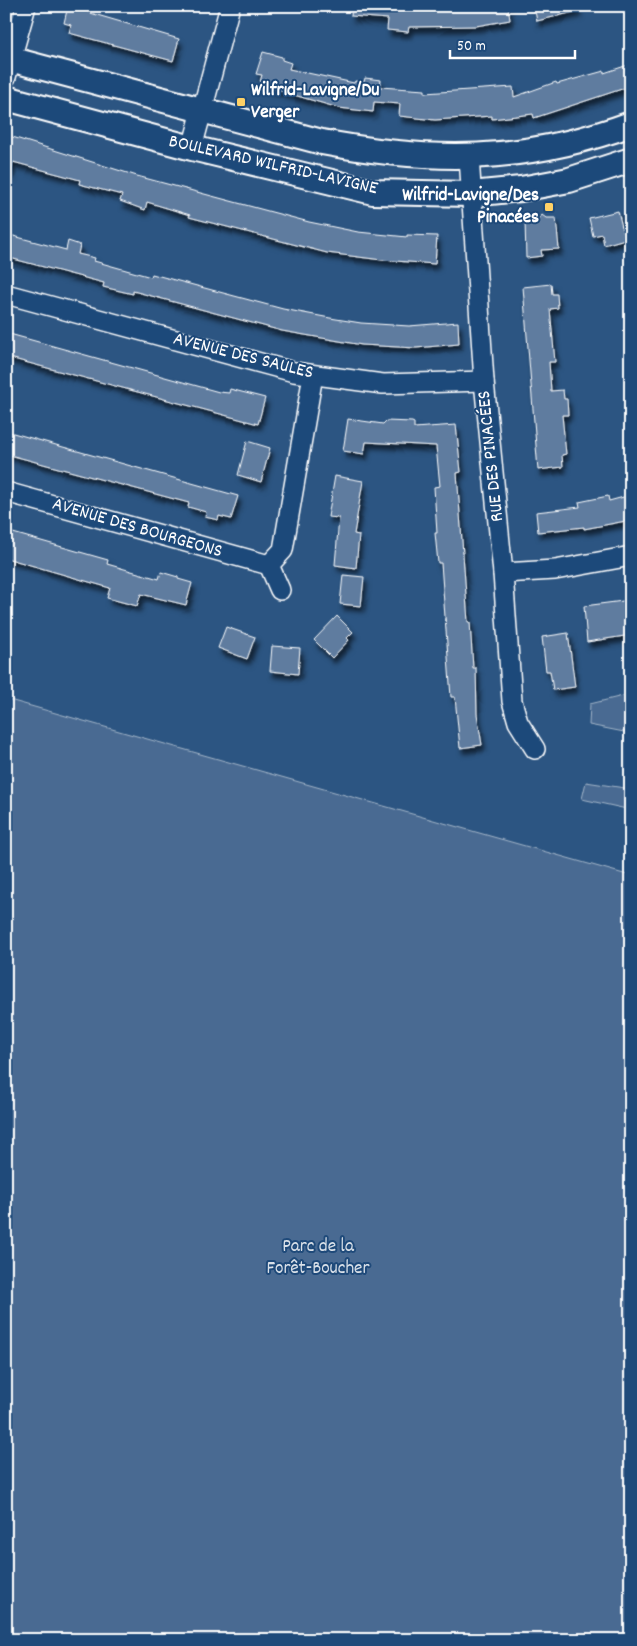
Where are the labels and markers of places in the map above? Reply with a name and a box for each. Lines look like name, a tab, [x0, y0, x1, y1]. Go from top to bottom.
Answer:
place label: Wilfrid-Lavigne/Du Verger	[251, 78, 379, 127]
marker: Wilfrid-Lavigne/Du Verger	[235, 96, 247, 108]
place label: Wilfrid-Lavigne/Des Pinacées	[402, 183, 539, 232]
marker: Wilfrid-Lavigne/Des Pinacées	[543, 201, 555, 213]

